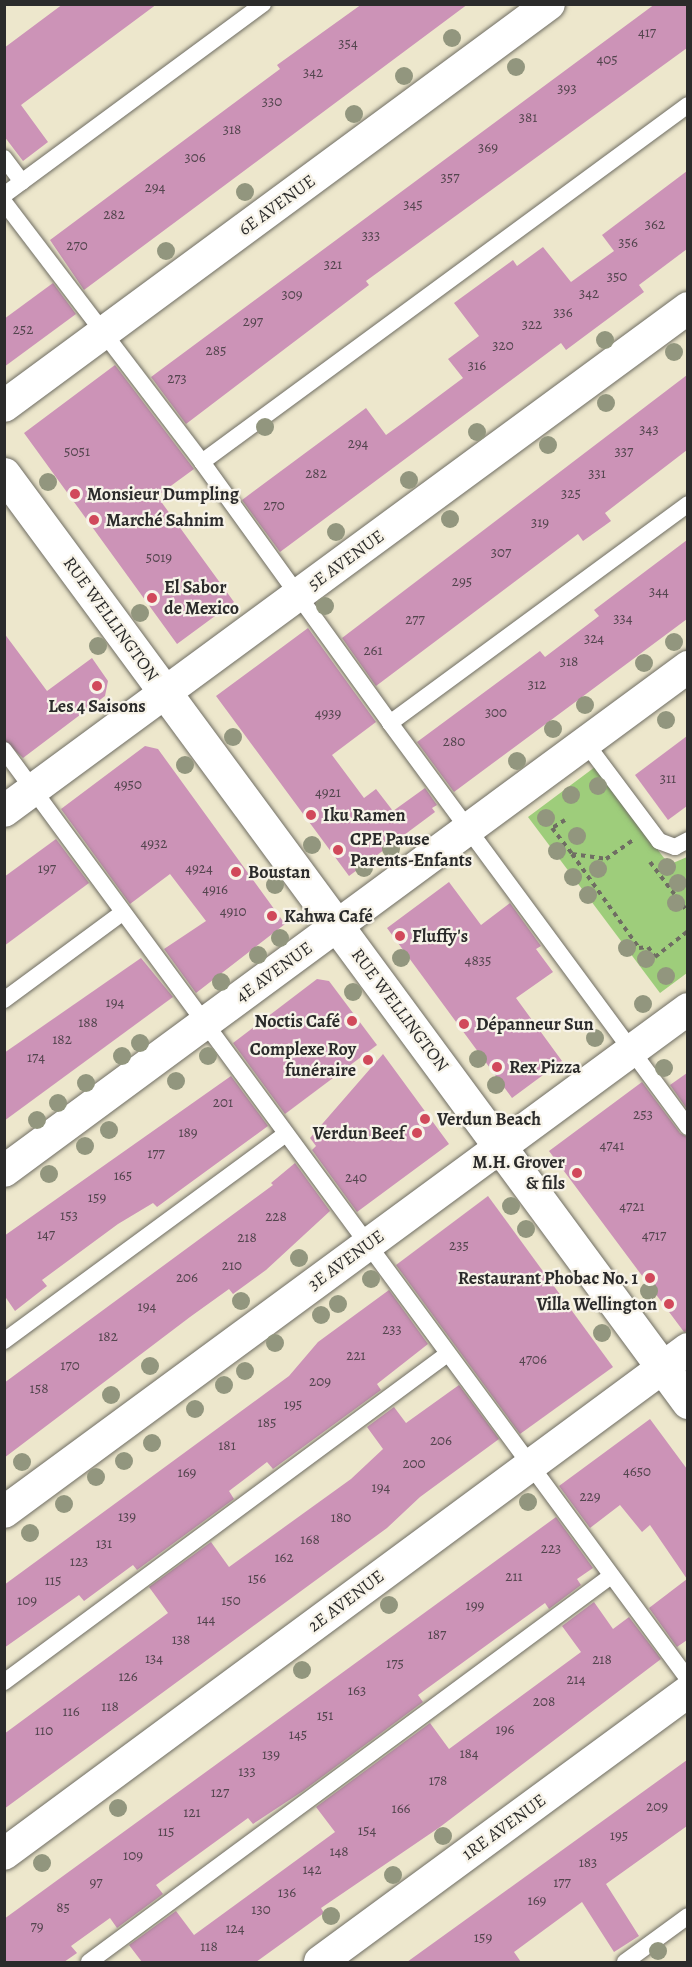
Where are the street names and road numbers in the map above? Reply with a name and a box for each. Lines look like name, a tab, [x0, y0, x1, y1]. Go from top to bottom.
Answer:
street label: 6E AVENUE	[234, 170, 320, 240]
street label: 5E AVENUE	[304, 525, 388, 595]
street label: RUE WELLINGTON	[59, 553, 163, 685]
street label: 4E AVENUE	[231, 937, 317, 1007]
street label: RUE WELLINGTON	[347, 944, 453, 1076]
street label: 3E AVENUE	[304, 1225, 388, 1295]
street label: 2E AVENUE	[304, 1565, 388, 1637]
street label: 1RE AVENUE	[458, 1789, 550, 1865]

